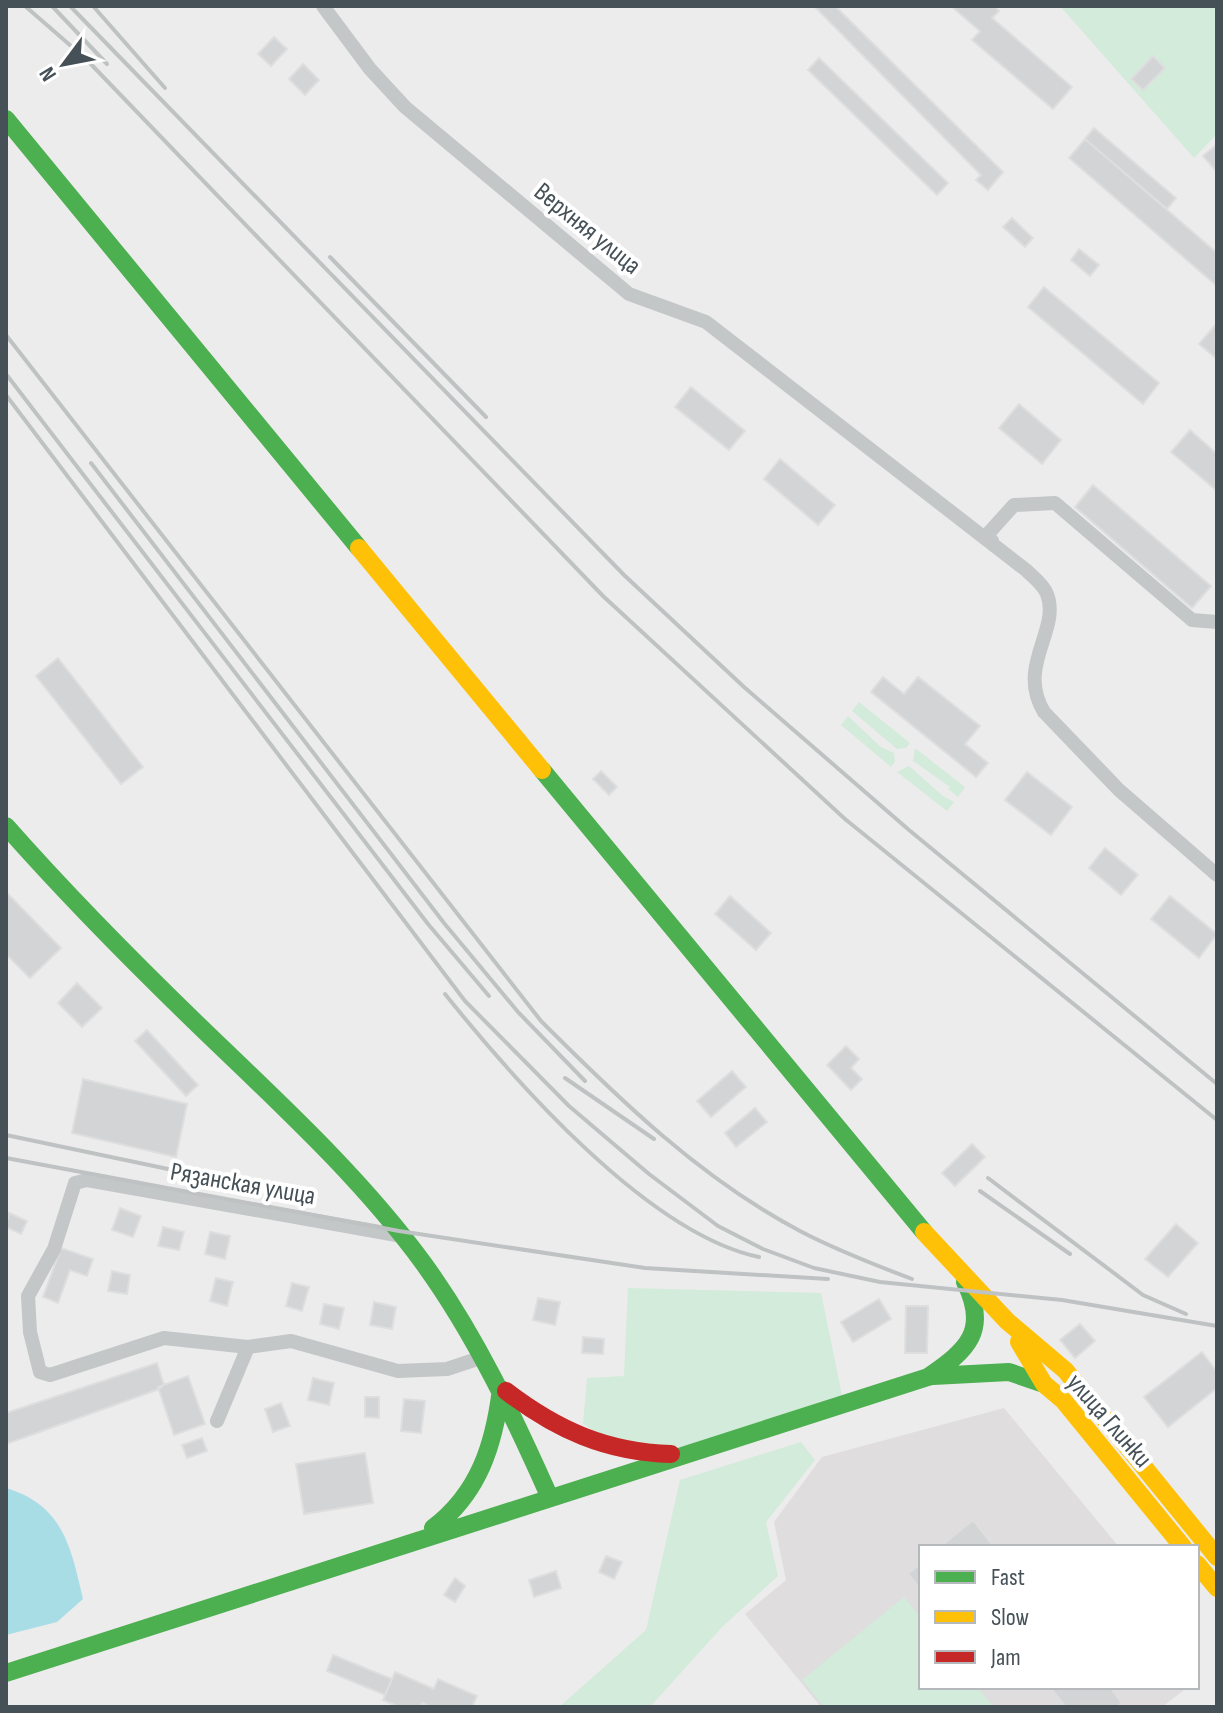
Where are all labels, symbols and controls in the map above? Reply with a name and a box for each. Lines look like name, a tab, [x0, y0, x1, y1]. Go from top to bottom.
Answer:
north arrow	[24, 24, 104, 104]
text: N	[34, 62, 63, 86]
street label: Верхняя улица	[527, 177, 647, 282]
street label: Рязанская улица	[168, 1156, 318, 1212]
street label: улица Глинки	[1060, 1368, 1158, 1474]
legend	[919, 1545, 1199, 1689]
text: Fast	[991, 1563, 1025, 1592]
text: Slow	[991, 1603, 1029, 1632]
text: Jam	[990, 1643, 1021, 1672]

